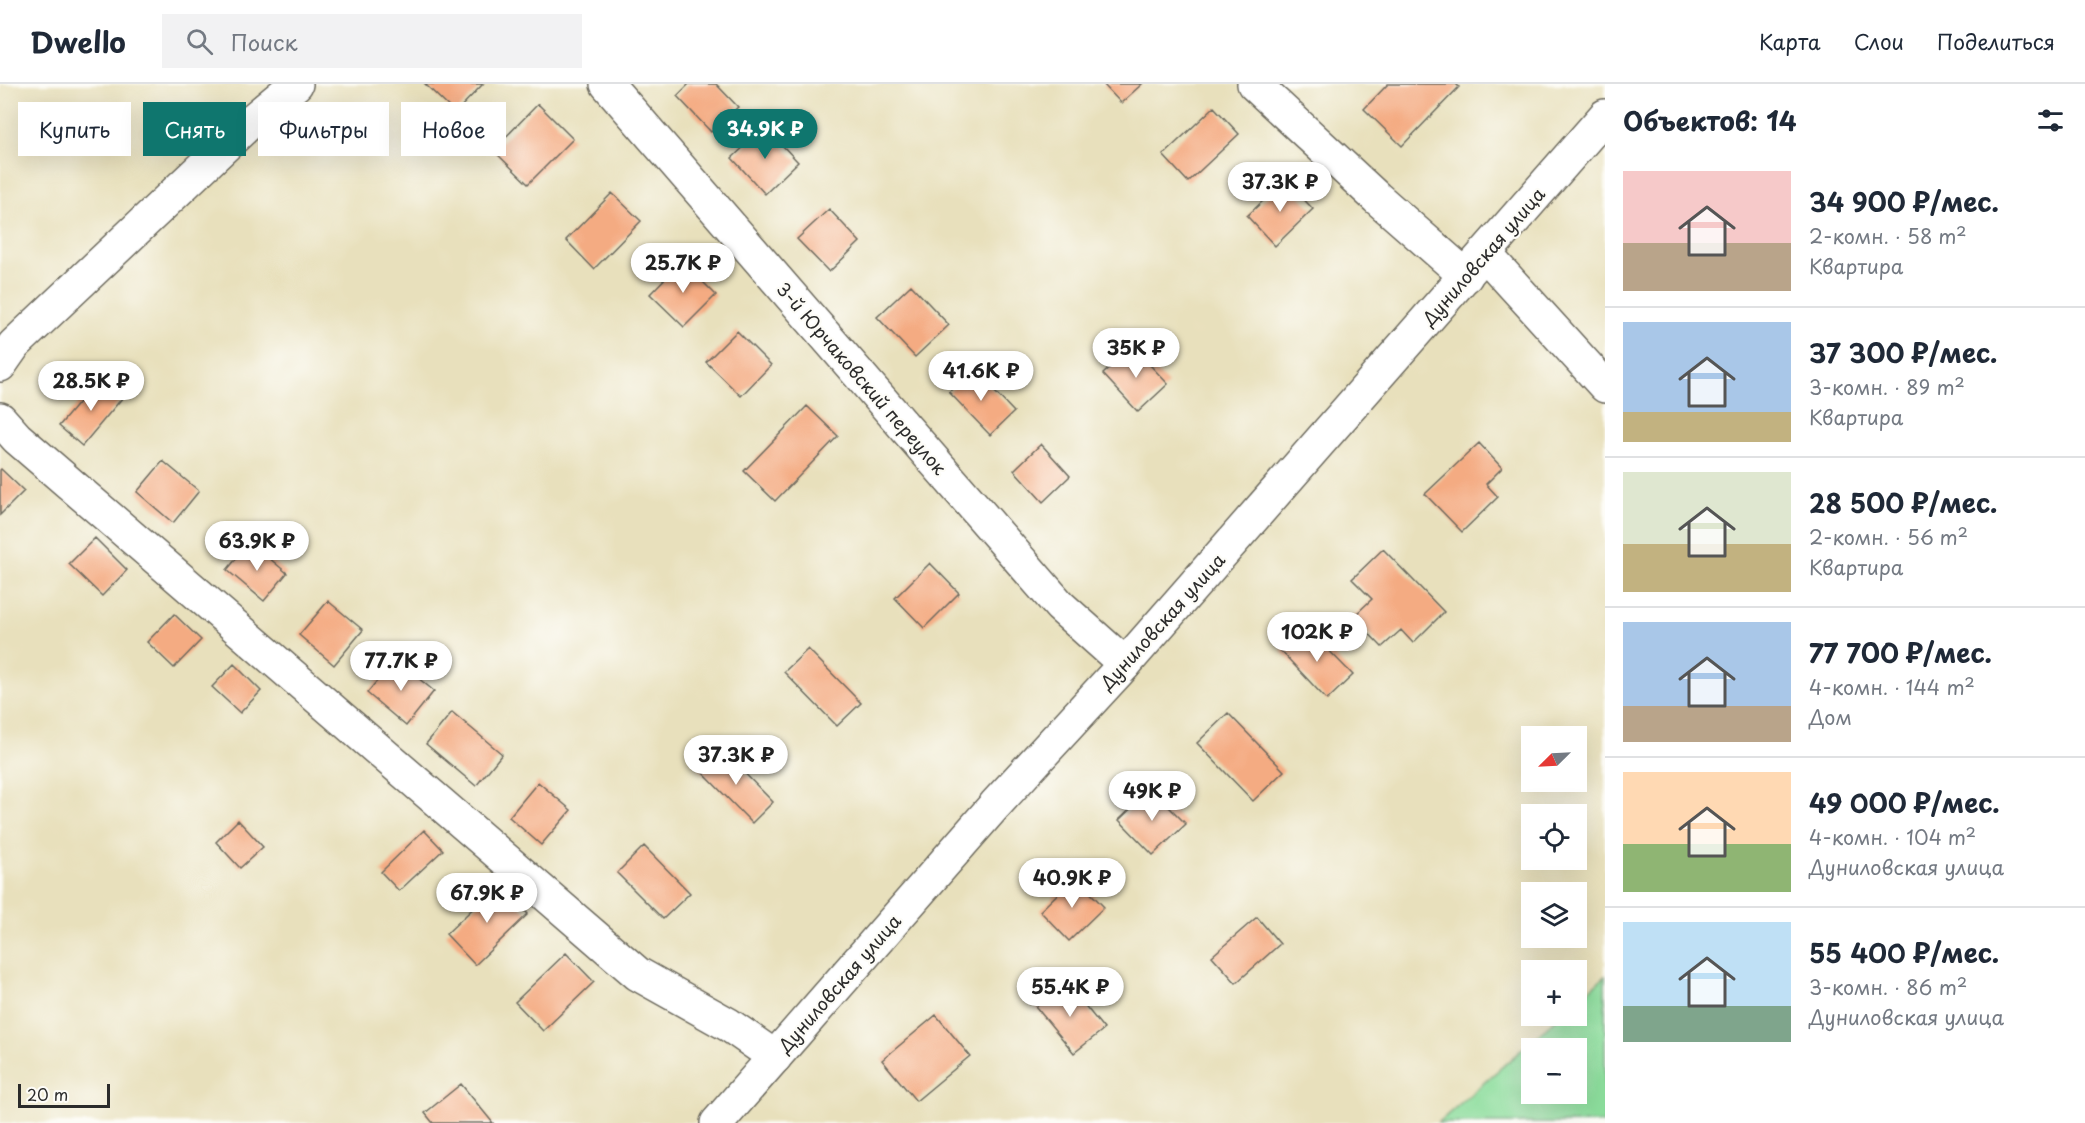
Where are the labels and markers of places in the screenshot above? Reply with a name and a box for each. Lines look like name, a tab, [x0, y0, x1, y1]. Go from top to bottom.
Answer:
pin: 34.9K ₽	[710, 109, 820, 160]
pin: 37.3K ₽	[1225, 162, 1335, 213]
pin: 25.7K ₽	[628, 243, 738, 294]
pin: 35K ₽	[1094, 328, 1178, 379]
pin: 41.6K ₽	[926, 351, 1036, 402]
pin: 28.5K ₽	[36, 361, 146, 412]
pin: 63.9K ₽	[202, 521, 312, 572]
pin: 102K ₽	[1268, 612, 1366, 663]
pin: 77.7K ₽	[346, 641, 456, 692]
pin: 37.3K ₽	[681, 735, 791, 786]
pin: 49K ₽	[1110, 771, 1194, 822]
pin: 40.9K ₽	[1017, 858, 1127, 909]
pin: 67.9K ₽	[432, 873, 542, 924]
pin: 55.4K ₽	[1015, 967, 1125, 1018]

